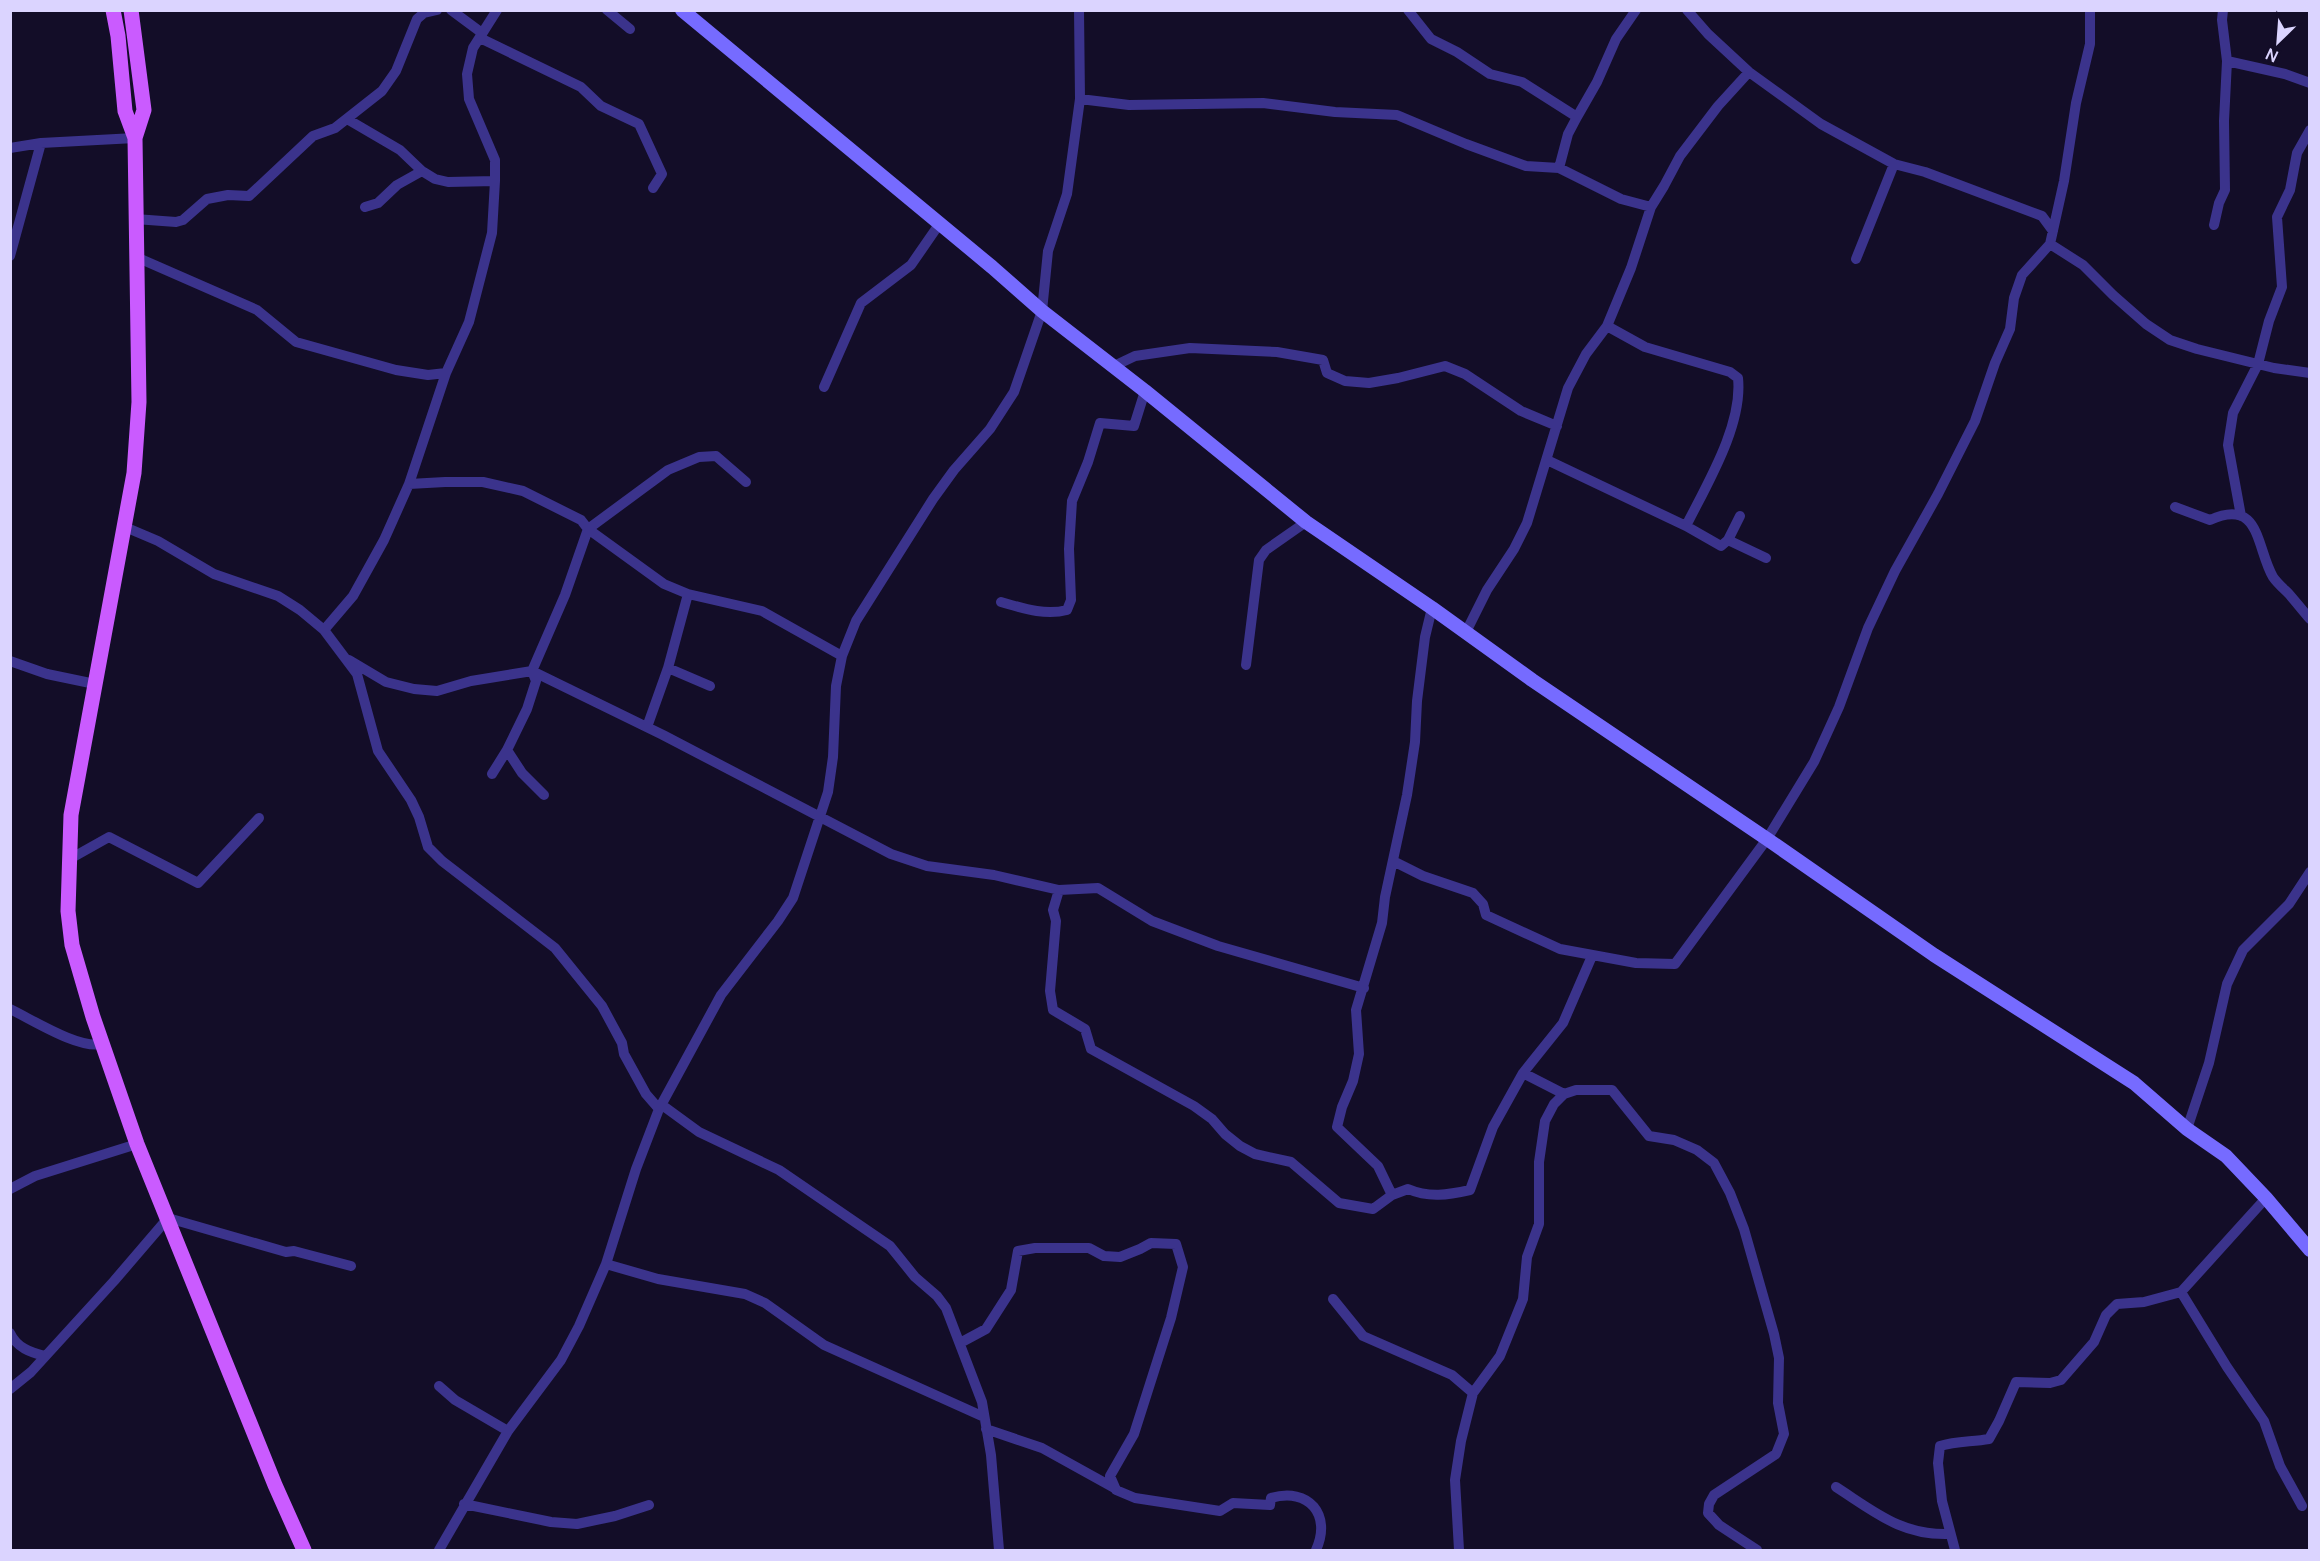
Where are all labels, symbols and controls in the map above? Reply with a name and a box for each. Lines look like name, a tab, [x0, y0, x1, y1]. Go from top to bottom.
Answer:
north arrow	[2248, 12, 2308, 72]
text: N	[2262, 43, 2282, 68]

